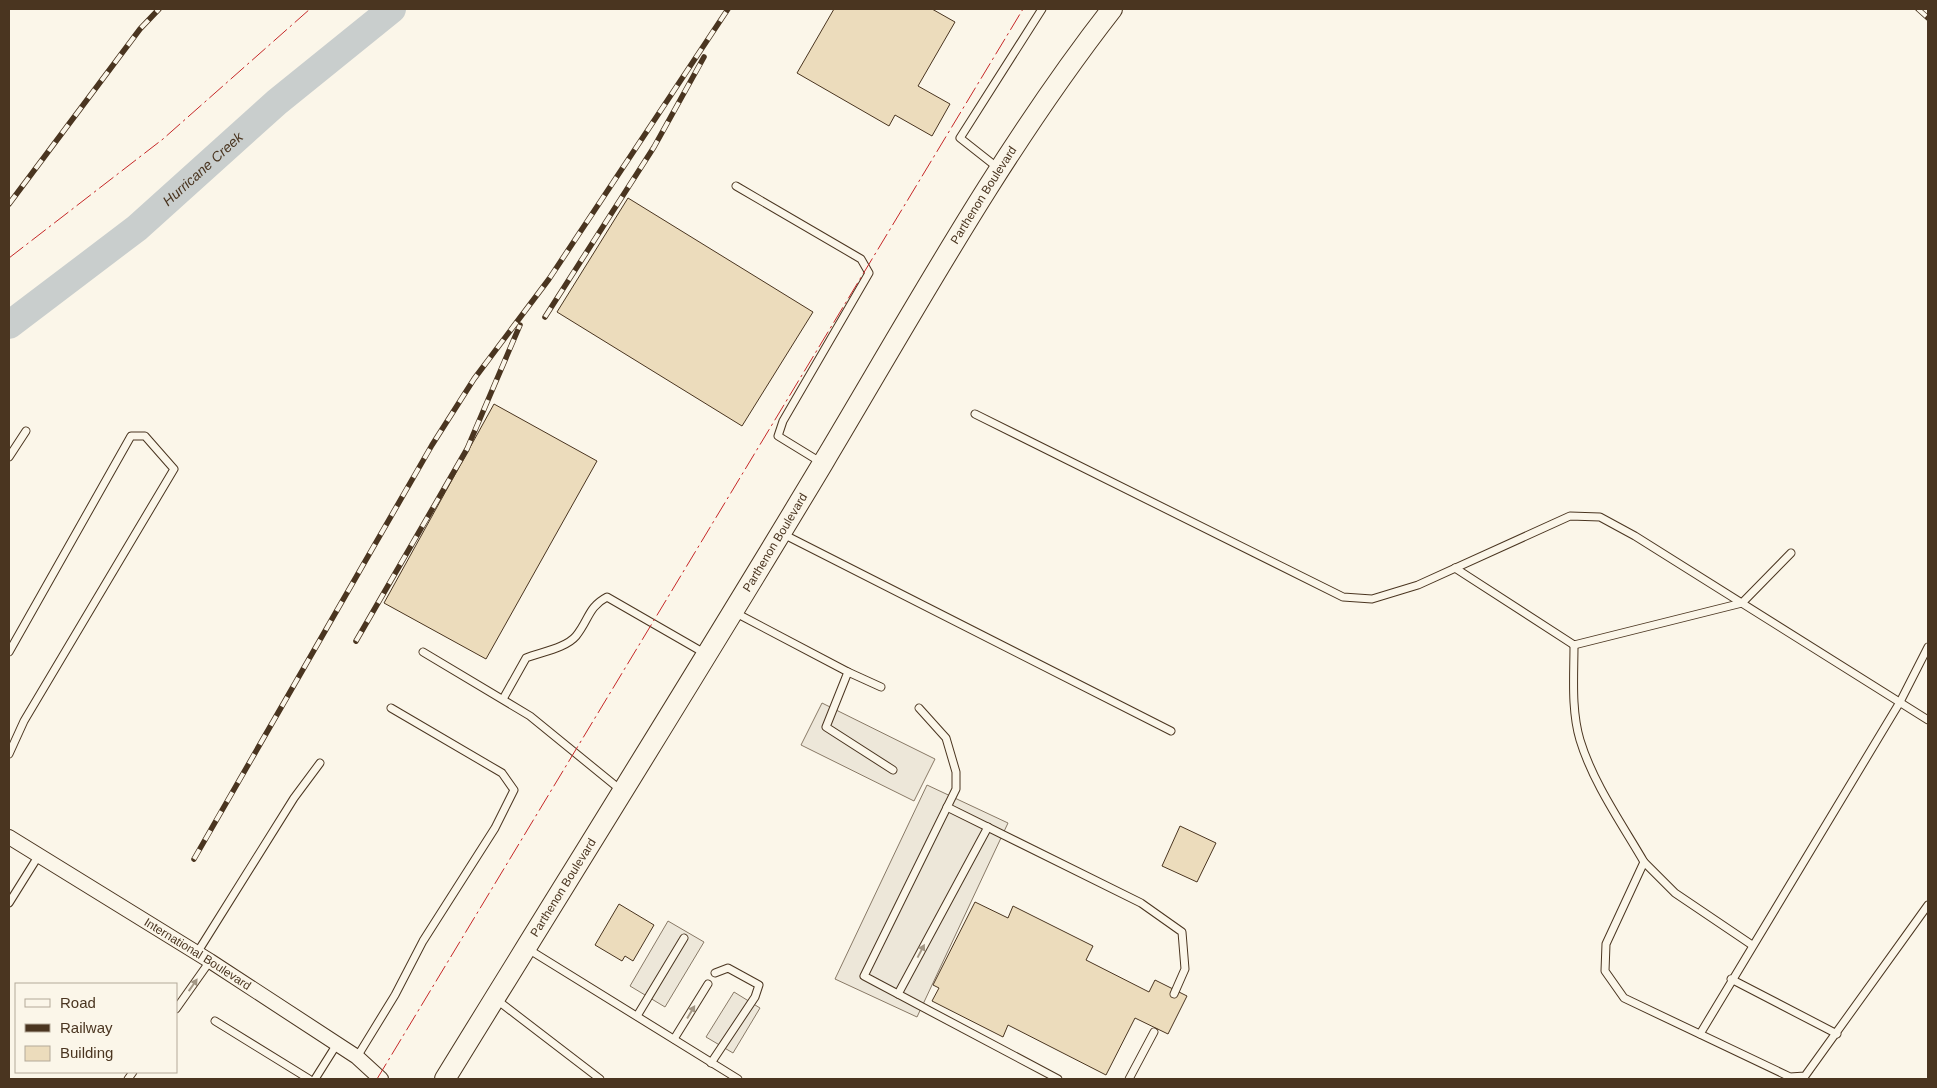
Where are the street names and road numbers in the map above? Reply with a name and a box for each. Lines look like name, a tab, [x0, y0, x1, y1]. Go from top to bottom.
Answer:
street label: Parthenon Boulevard	[948, 144, 1020, 247]
street label: Parthenon Boulevard	[740, 490, 810, 594]
street label: Parthenon Boulevard	[527, 836, 599, 939]
street label: International Boulevard	[142, 915, 254, 993]

